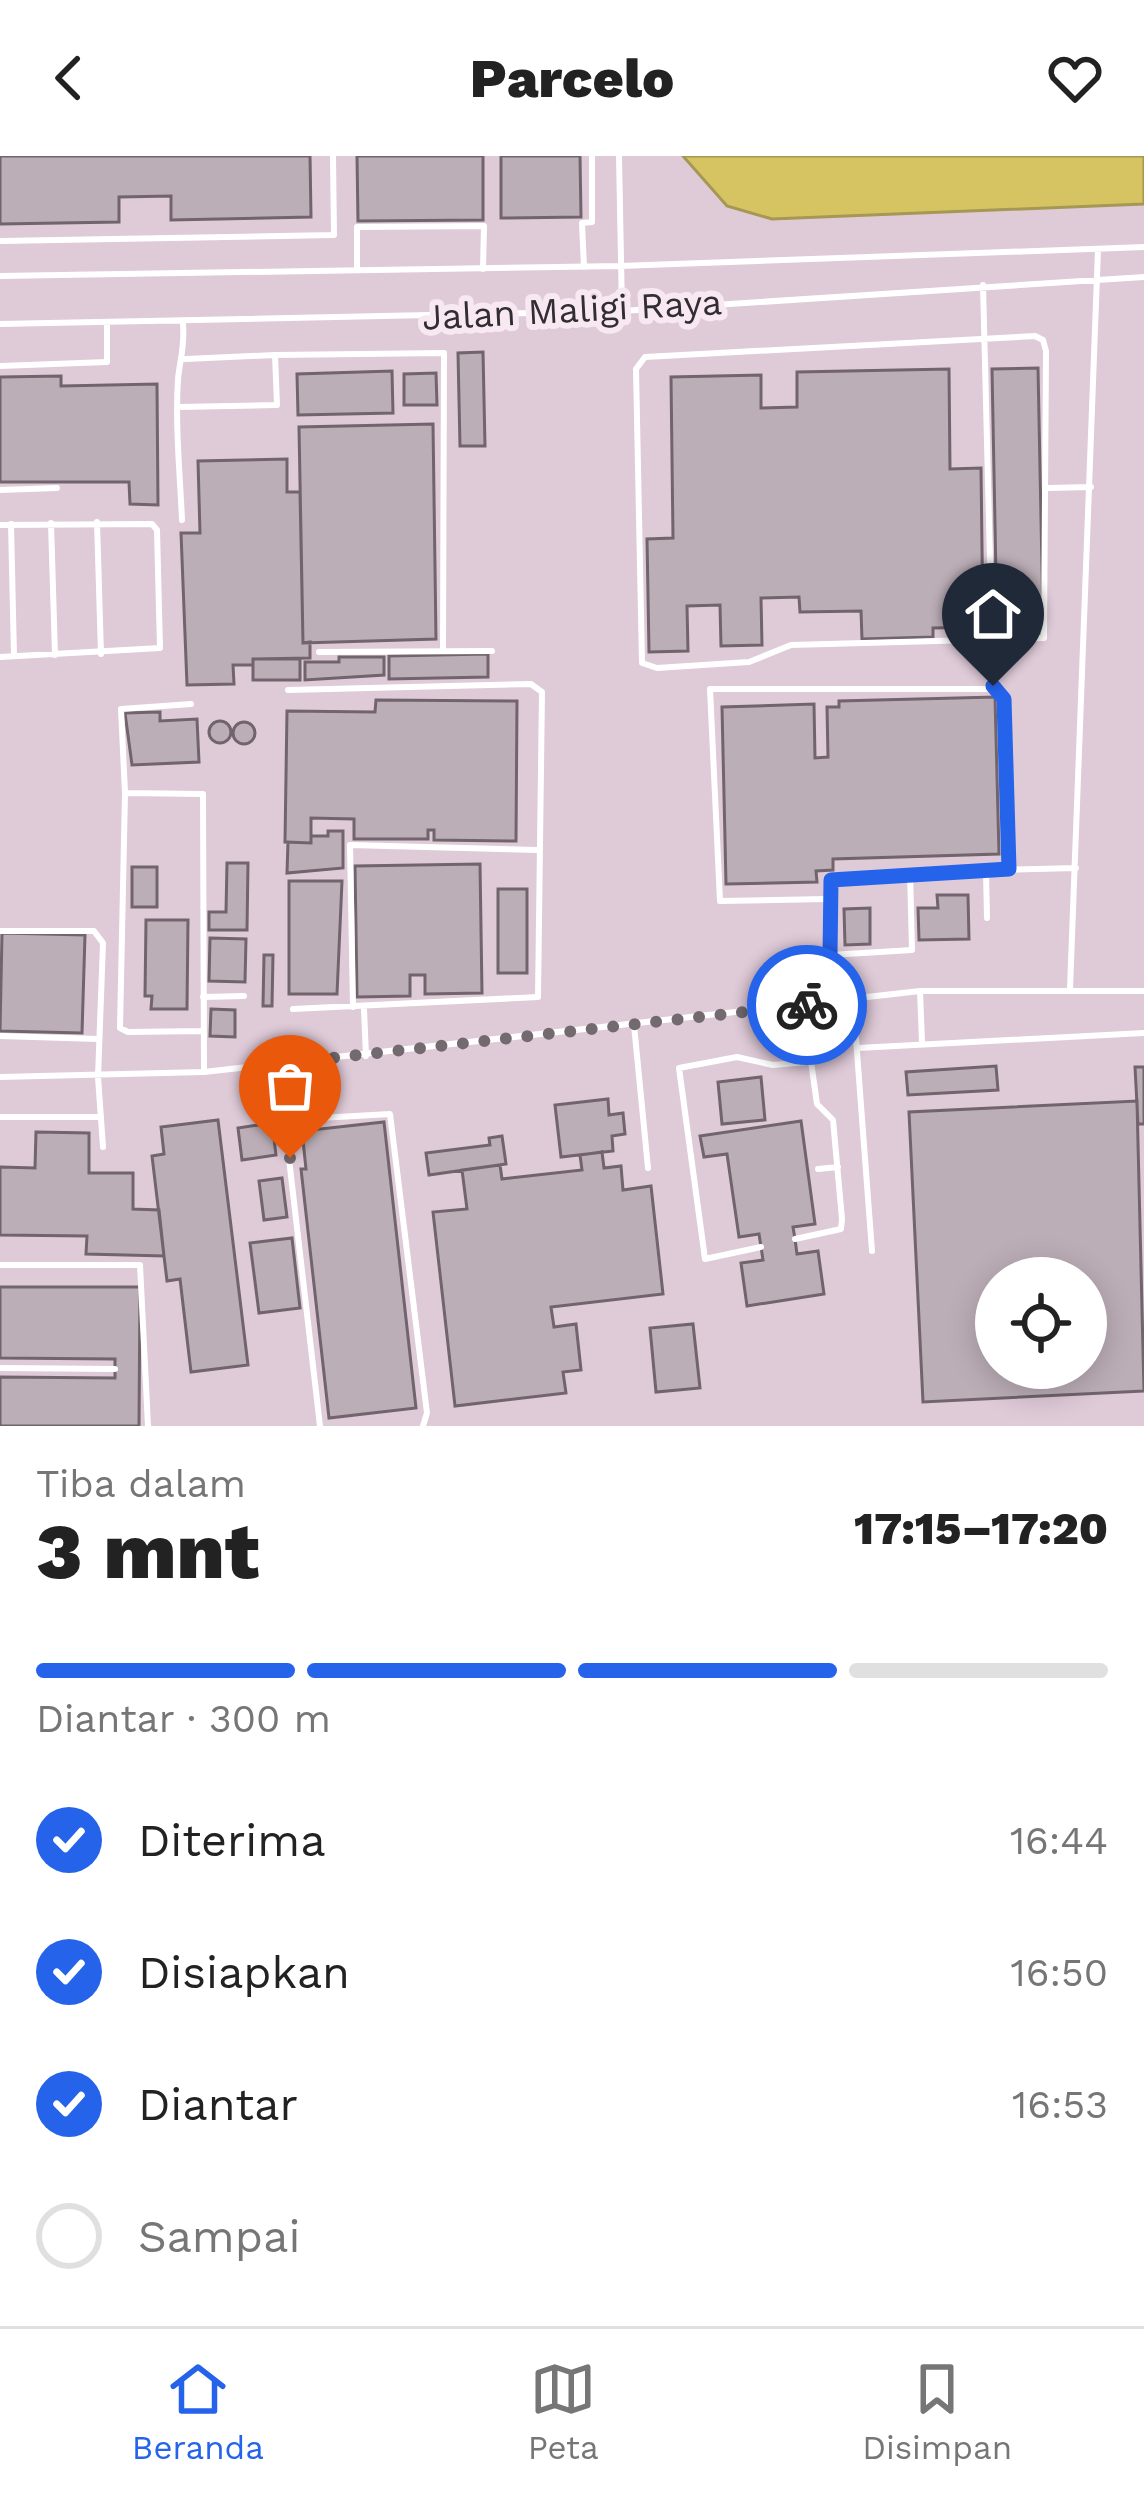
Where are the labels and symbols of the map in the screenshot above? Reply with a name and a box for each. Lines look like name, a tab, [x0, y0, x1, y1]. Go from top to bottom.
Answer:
street label: Jalan Maligi Raya	[421, 281, 723, 339]
pin	[942, 563, 1044, 686]
courier	[747, 945, 867, 1065]
pin	[239, 1035, 341, 1158]

